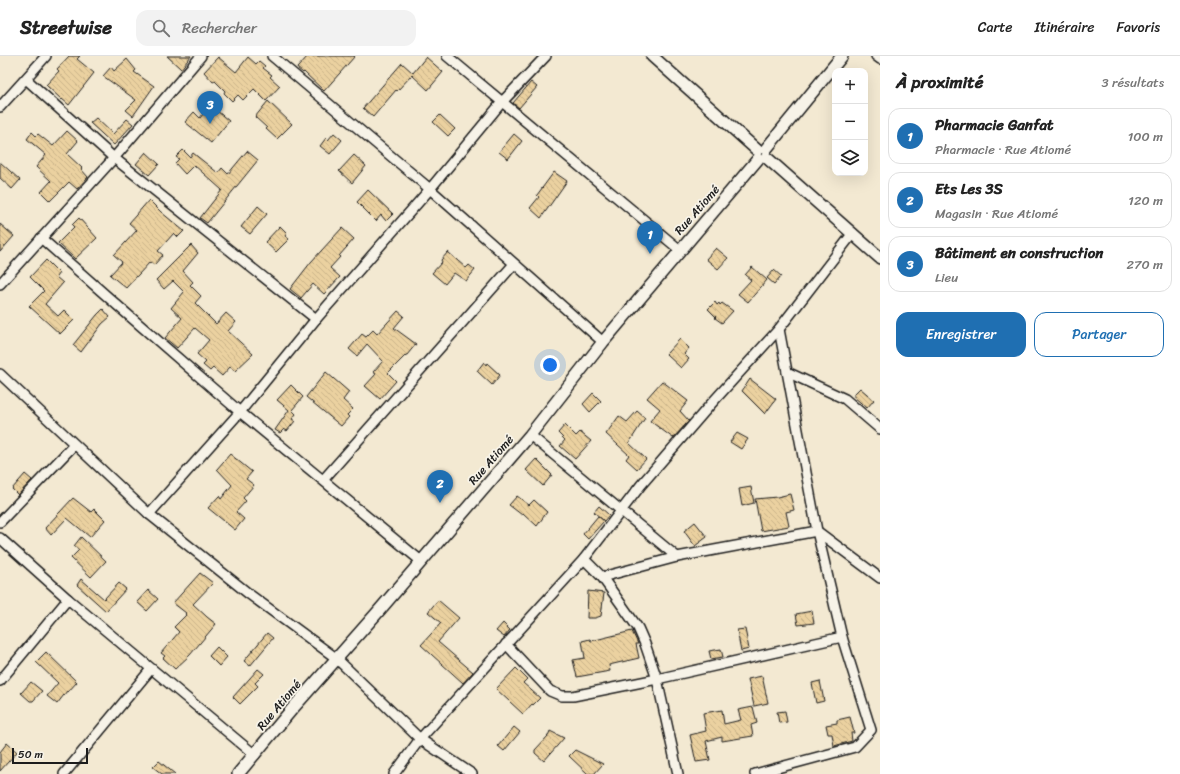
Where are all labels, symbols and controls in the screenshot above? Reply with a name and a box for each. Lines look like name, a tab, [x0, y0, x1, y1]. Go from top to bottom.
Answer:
search box	[136, 10, 416, 46]
text: Streetwise	[20, 11, 112, 44]
text: Rechercher	[182, 15, 257, 41]
text: Carte	[978, 15, 1013, 40]
text: Itinéraire	[1035, 15, 1094, 40]
text: Favoris	[1116, 15, 1160, 40]
icon: search	[150, 17, 172, 39]
text: À proximité	[896, 67, 983, 97]
map controls	[832, 68, 868, 176]
button: +	[832, 68, 868, 104]
text: 3 résultats	[1102, 71, 1164, 94]
pin: 3	[197, 91, 223, 124]
button: −	[832, 104, 868, 140]
text: Pharmacie Ganfat	[935, 112, 1054, 138]
text: 1	[907, 125, 913, 148]
text: 100 m	[1128, 125, 1163, 148]
text: Pharmacie · Rue Atiomé	[935, 138, 1071, 161]
button: layers	[832, 140, 868, 176]
text: Ets Les 3S	[935, 176, 1003, 202]
street label: Rue Atiomé	[669, 180, 725, 240]
text: 2	[906, 189, 914, 212]
text: 120 m	[1128, 189, 1163, 212]
text: Magasin · Rue Atiomé	[935, 202, 1058, 225]
pin: 1	[637, 221, 663, 254]
text: Bâtiment en construction	[935, 240, 1103, 266]
text: 3	[906, 253, 914, 276]
text: 270 m	[1126, 253, 1163, 276]
text: Lieu	[935, 266, 958, 289]
button: Enregistrer	[896, 312, 1026, 357]
button: Partager	[1034, 312, 1164, 357]
your location	[540, 355, 560, 375]
street label: Rue Atiomé	[463, 430, 519, 490]
pin: 2	[427, 470, 453, 503]
street label: Rue Atiomé	[251, 675, 307, 735]
text: 50 m	[18, 745, 43, 764]
scale bar	[12, 746, 88, 765]

